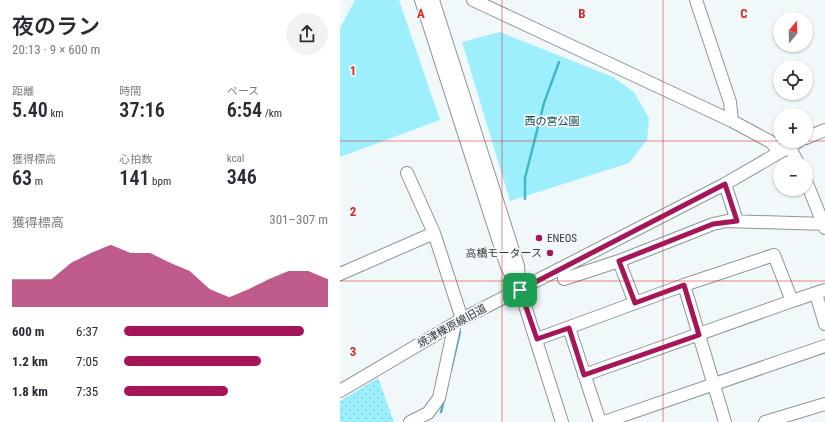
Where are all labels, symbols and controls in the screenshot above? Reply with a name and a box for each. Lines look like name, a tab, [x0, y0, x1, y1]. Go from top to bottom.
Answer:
text: A	[417, 6, 425, 21]
text: B	[578, 6, 586, 21]
text: C	[740, 6, 748, 21]
north arrow	[773, 12, 813, 52]
map controls	[773, 12, 813, 196]
button: share	[286, 13, 328, 55]
text: 夜のラン	[12, 14, 100, 39]
text: 20:13 · 9 × 600 m	[12, 42, 100, 57]
button: locate	[773, 60, 813, 100]
text: 1	[350, 63, 356, 78]
text: 距離	[12, 85, 34, 98]
text: 時間	[119, 85, 141, 98]
text: ペース	[227, 85, 259, 98]
text: 5.40	[12, 98, 48, 122]
text: 37:16	[119, 98, 165, 122]
text: 6:54	[227, 98, 262, 122]
text: km	[48, 107, 64, 120]
text: /km	[262, 107, 282, 120]
button: +	[773, 108, 813, 148]
park label: 西の宮公園	[525, 115, 580, 128]
text: kcal	[227, 152, 244, 165]
text: 獲得標高	[12, 153, 56, 166]
text: 心拍数	[119, 153, 152, 166]
button: −	[773, 156, 813, 196]
text: 346	[227, 165, 257, 189]
text: 63	[12, 166, 32, 190]
text: 141	[119, 166, 150, 190]
text: m	[32, 175, 43, 188]
text: bpm	[150, 175, 171, 188]
text: 2	[350, 204, 357, 219]
text: 301–307 m	[269, 212, 328, 227]
text: 獲得標高	[12, 215, 64, 230]
place label: ENEOS	[547, 232, 577, 245]
marker: ENEOS	[534, 233, 544, 243]
place label: 高橋モータース	[466, 247, 542, 260]
marker: 高橋モータース	[545, 248, 555, 258]
pin	[503, 273, 537, 307]
icon: arrive	[509, 279, 531, 301]
street label: 焼津榛原線旧道	[415, 302, 489, 350]
text: 600 m	[12, 324, 44, 339]
text: 6:37	[76, 324, 98, 339]
text: 3	[350, 344, 356, 359]
text: 1.2 km	[12, 354, 48, 369]
text: 7:05	[76, 354, 98, 369]
text: 1.8 km	[12, 384, 48, 399]
text: 7:35	[76, 384, 98, 399]

